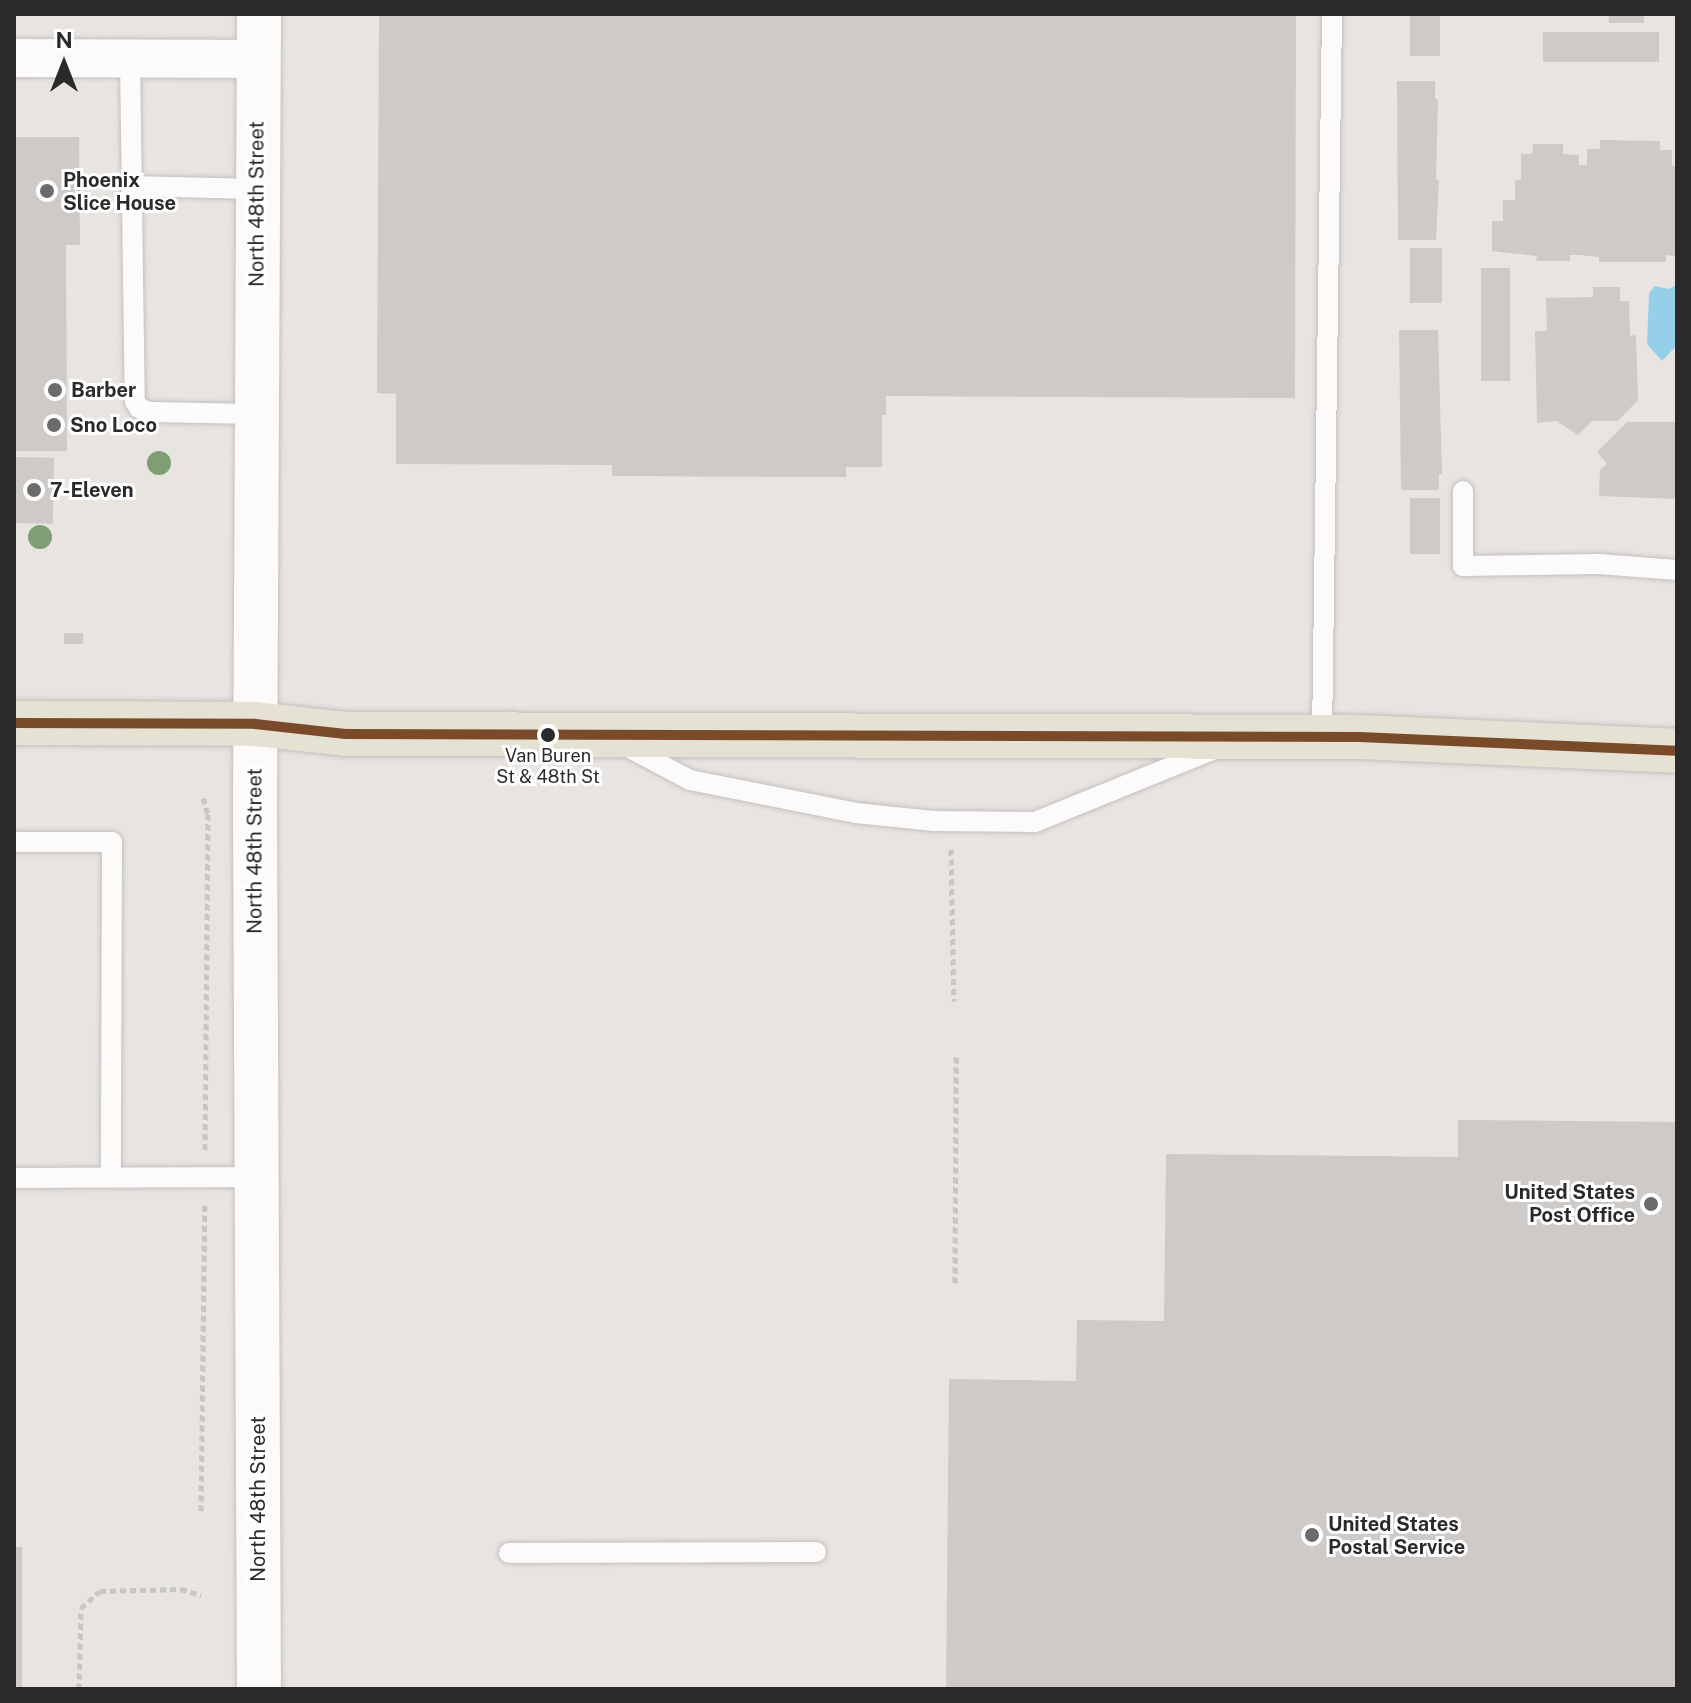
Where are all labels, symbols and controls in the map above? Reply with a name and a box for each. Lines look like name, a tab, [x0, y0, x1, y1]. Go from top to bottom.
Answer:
north arrow	[24, 24, 104, 104]
text: N	[55, 27, 73, 53]
street label: North 48th Street	[245, 121, 269, 287]
place label: Phoenix Slice House	[63, 168, 176, 215]
marker: Phoenix Slice House	[38, 182, 56, 200]
place label: Barber	[71, 378, 136, 402]
marker: Barber	[46, 381, 64, 399]
place label: Sno Loco	[70, 413, 157, 437]
marker: Sno Loco	[45, 416, 63, 434]
place label: 7-Eleven	[50, 478, 134, 502]
marker: 7-Eleven	[25, 481, 43, 499]
marker: Van Buren St & 48th St	[540, 727, 556, 743]
place label: Van Buren St & 48th St	[496, 746, 600, 788]
street label: North 48th Street	[243, 768, 267, 934]
place label: United States Post Office	[1504, 1180, 1635, 1227]
marker: United States Post Office	[1642, 1195, 1660, 1213]
street label: North 48th Street	[246, 1416, 270, 1582]
place label: United States Postal Service	[1328, 1512, 1465, 1559]
marker: United States Postal Service	[1303, 1526, 1321, 1544]

